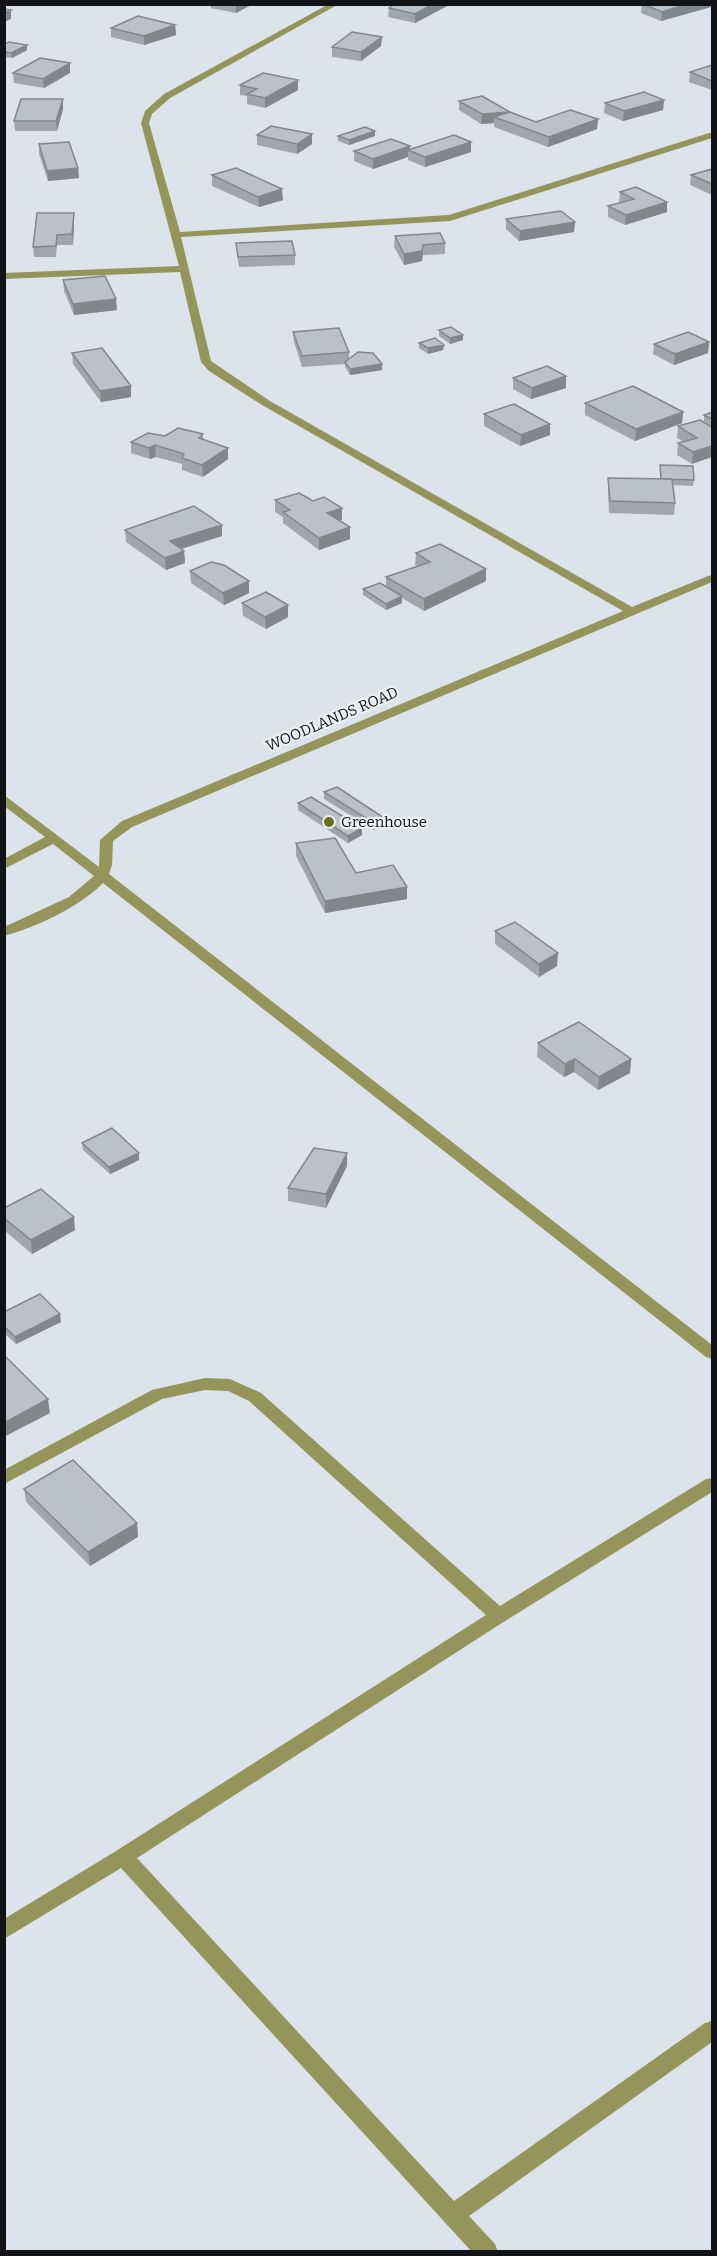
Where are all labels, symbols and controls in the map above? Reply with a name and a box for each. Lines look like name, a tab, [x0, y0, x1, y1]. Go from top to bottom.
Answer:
street label: WOODLANDS ROAD	[263, 683, 401, 755]
place label: Greenhouse	[341, 813, 427, 831]
marker: Greenhouse	[322, 815, 336, 829]

